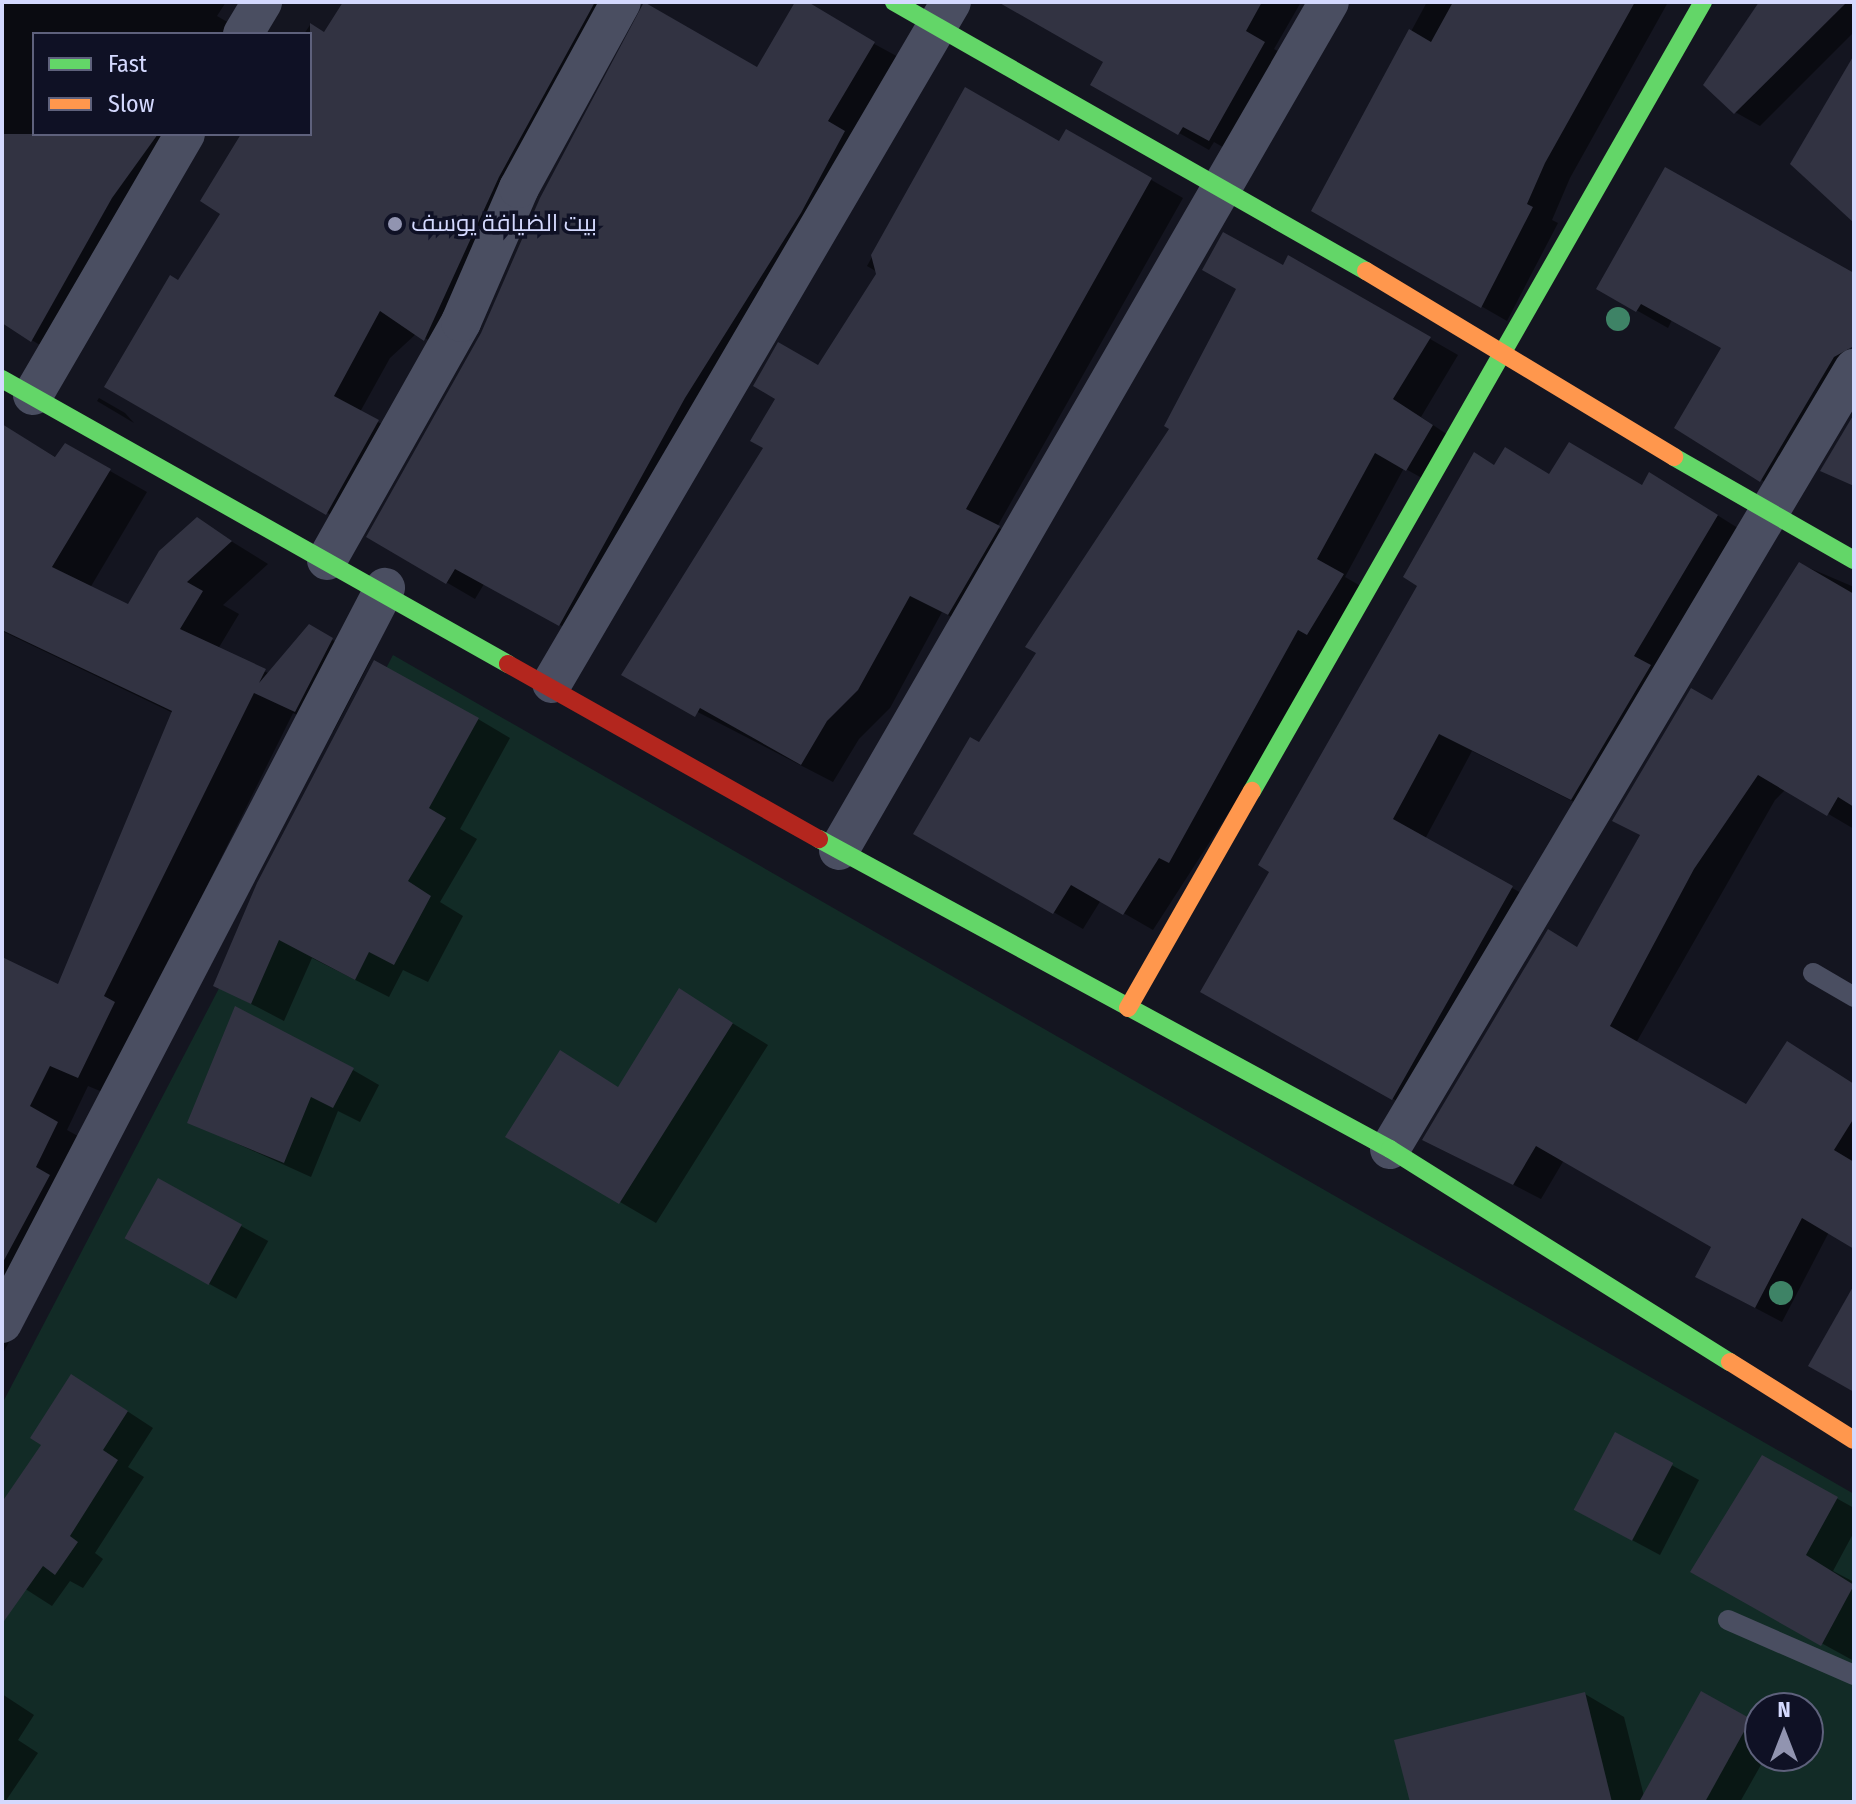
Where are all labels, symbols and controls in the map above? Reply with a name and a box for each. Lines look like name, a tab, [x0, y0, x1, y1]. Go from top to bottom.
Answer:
legend	[32, 32, 312, 136]
text: Fast	[108, 50, 147, 78]
text: Slow	[108, 90, 154, 118]
place label: بيت الضيافة يوسف	[411, 210, 597, 238]
marker: بيت الضيافة يوسف	[386, 215, 404, 233]
north arrow	[1744, 1692, 1824, 1772]
text: N	[1777, 1696, 1791, 1723]

